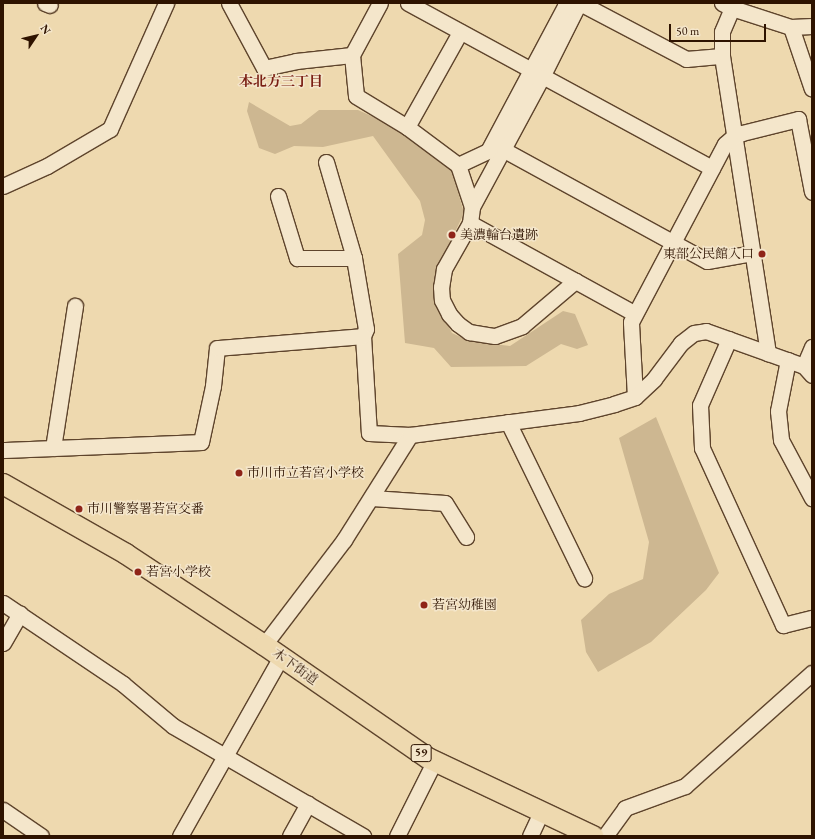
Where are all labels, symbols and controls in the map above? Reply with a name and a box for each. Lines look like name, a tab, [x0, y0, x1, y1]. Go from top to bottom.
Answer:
north arrow	[16, 16, 56, 56]
scale bar	[671, 16, 768, 42]
text: N	[38, 21, 54, 37]
text: 50 m	[676, 23, 699, 39]
district label: 本北方三丁目	[239, 73, 323, 89]
place label: 美濃輪台遺跡	[460, 227, 538, 243]
marker: 美濃輪台遺跡	[447, 230, 457, 240]
place label: 東部公民館入口	[663, 246, 754, 262]
marker: 東部公民館入口	[757, 249, 767, 259]
place label: 市川市立若宮小学校	[247, 465, 364, 481]
marker: 市川市立若宮小学校	[234, 468, 244, 478]
place label: 市川警察署若宮交番	[87, 501, 204, 517]
marker: 市川警察署若宮交番	[74, 504, 84, 514]
place label: 若宮小学校	[146, 564, 211, 580]
marker: 若宮小学校	[133, 567, 143, 577]
place label: 若宮幼稚園	[432, 597, 497, 613]
marker: 若宮幼稚園	[419, 600, 429, 610]
street label: 木下街道	[269, 645, 321, 689]
road number: 59	[410, 743, 432, 763]

